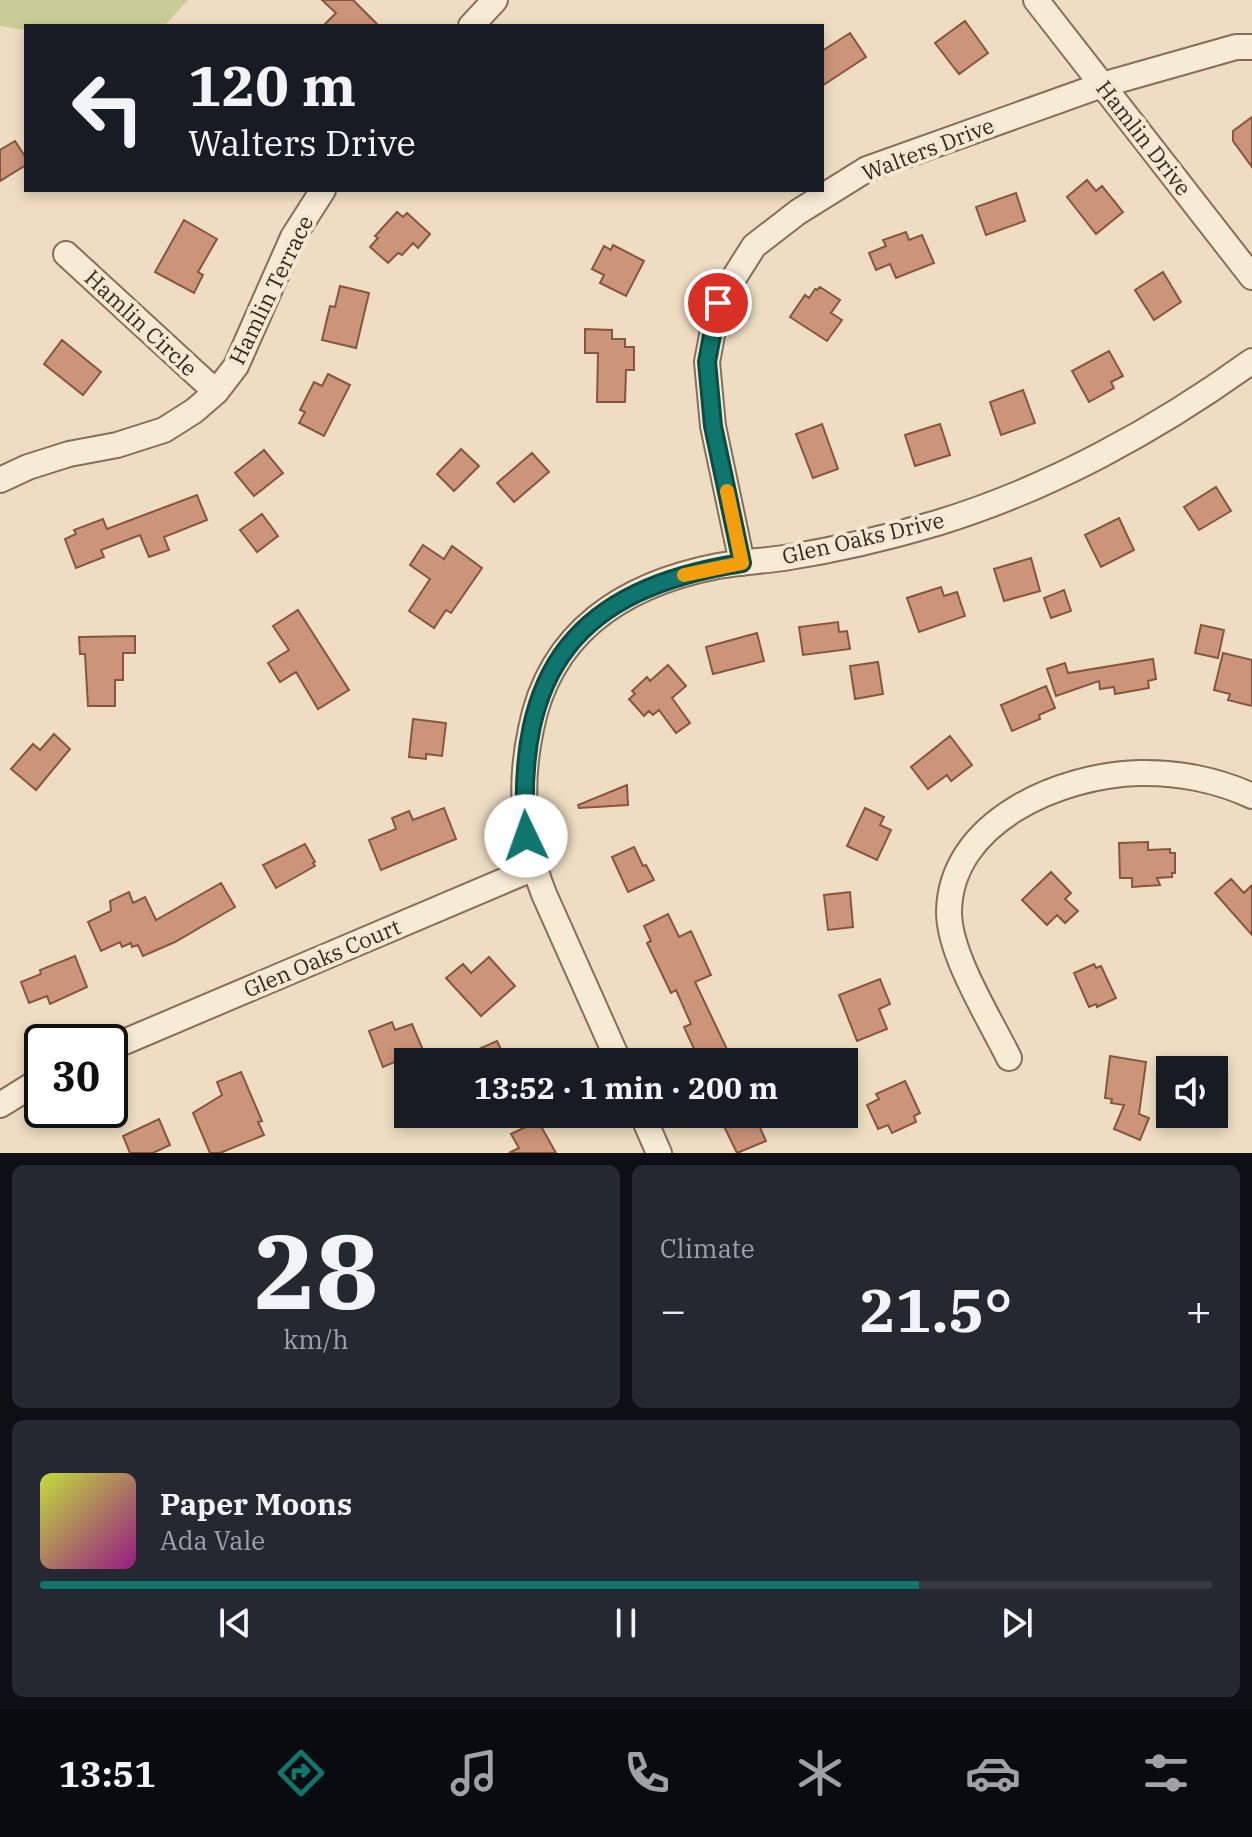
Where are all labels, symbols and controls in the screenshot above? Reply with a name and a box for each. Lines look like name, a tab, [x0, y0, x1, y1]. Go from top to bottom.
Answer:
text: 120 m	[188, 49, 356, 121]
icon: left	[56, 56, 160, 160]
street label: Hamlin Drive	[1090, 74, 1198, 201]
street label: Walters Drive	[858, 110, 998, 187]
text: Walters Drive	[188, 119, 416, 166]
street label: Hamlin Terrace	[222, 210, 319, 369]
street label: Hamlin Circle	[79, 263, 204, 382]
pin	[684, 269, 752, 337]
icon: arrive	[696, 281, 740, 325]
street label: Glen Oaks Drive	[779, 505, 947, 570]
position arrow	[484, 794, 568, 878]
street label: Glen Oaks Court	[239, 911, 405, 1004]
speed limit sign: 30	[24, 1024, 128, 1128]
map controls	[1156, 1056, 1228, 1128]
button: sound	[1156, 1056, 1228, 1128]
text: 13:52 · 1 min · 200 m	[474, 1068, 778, 1107]
text: 28	[254, 1202, 378, 1338]
text: Climate	[660, 1231, 755, 1265]
text: 21.5°	[859, 1270, 1013, 1349]
text: −	[660, 1281, 686, 1338]
text: +	[1186, 1281, 1212, 1338]
text: km/h	[283, 1322, 349, 1356]
text: Paper Moons	[160, 1484, 352, 1523]
text: Ada Vale	[160, 1523, 265, 1557]
icon: previous	[213, 1601, 257, 1645]
icon: pause	[604, 1601, 648, 1645]
icon: next	[995, 1601, 1039, 1645]
icon: directions	[273, 1745, 329, 1801]
icon: music	[446, 1745, 502, 1801]
icon: phone	[619, 1745, 675, 1801]
icon: climate	[792, 1745, 848, 1801]
icon: car	[965, 1745, 1021, 1801]
icon: filters	[1138, 1745, 1194, 1801]
text: 13:51	[58, 1750, 156, 1797]

